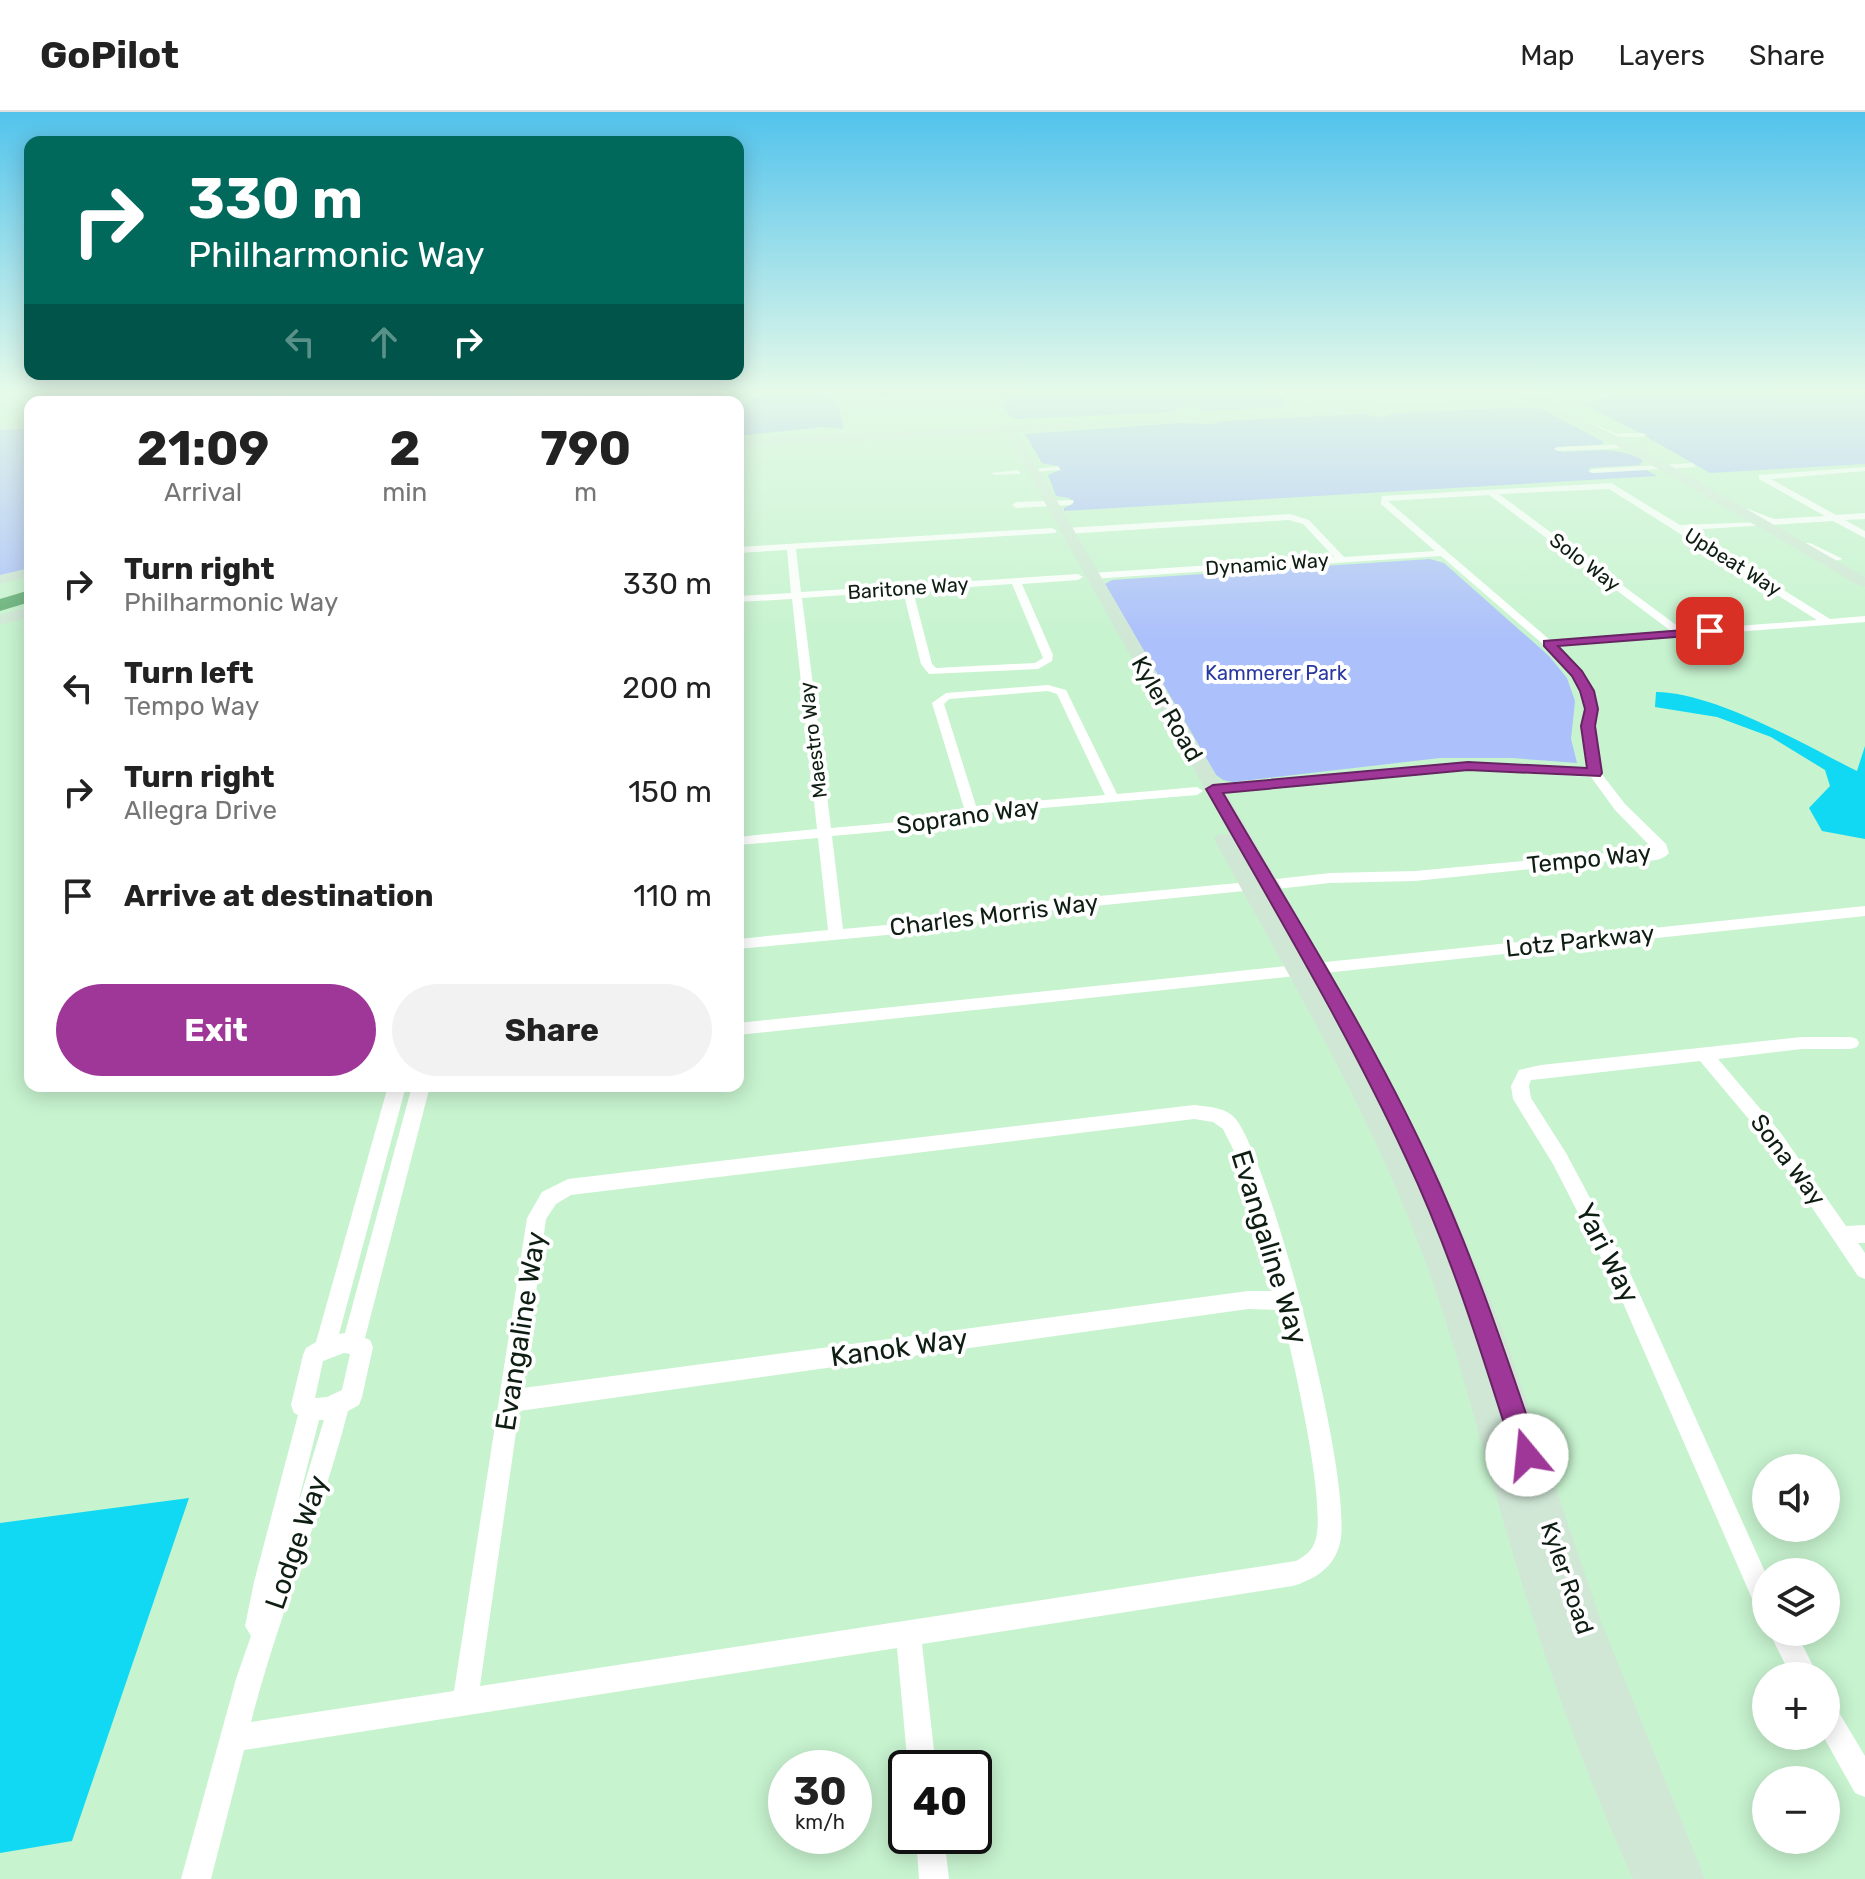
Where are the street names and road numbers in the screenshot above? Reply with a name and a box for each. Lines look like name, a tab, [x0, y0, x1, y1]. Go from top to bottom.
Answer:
street label: Upbeat Way	[1680, 523, 1786, 601]
street label: Solo Way	[1545, 528, 1625, 596]
street label: Dynamic Way	[1204, 548, 1330, 580]
street label: Baritone Way	[847, 572, 969, 604]
street label: Kyler Road	[1126, 651, 1208, 767]
street label: Maestro Way	[794, 680, 832, 800]
street label: Soprano Way	[895, 792, 1041, 840]
street label: Tempo Way	[1525, 839, 1653, 879]
street label: Charles Morris Way	[888, 888, 1100, 942]
street label: Lotz Parkway	[1504, 919, 1656, 963]
street label: Sona Way	[1745, 1109, 1831, 1211]
street label: Evangaline Way	[1224, 1146, 1315, 1348]
street label: Yari Way	[1569, 1198, 1647, 1308]
street label: Evangaline Way	[488, 1229, 553, 1433]
street label: Kanok Way	[828, 1322, 970, 1373]
street label: Lodge Way	[258, 1471, 335, 1613]
street label: Kyler Road	[1535, 1518, 1599, 1638]

